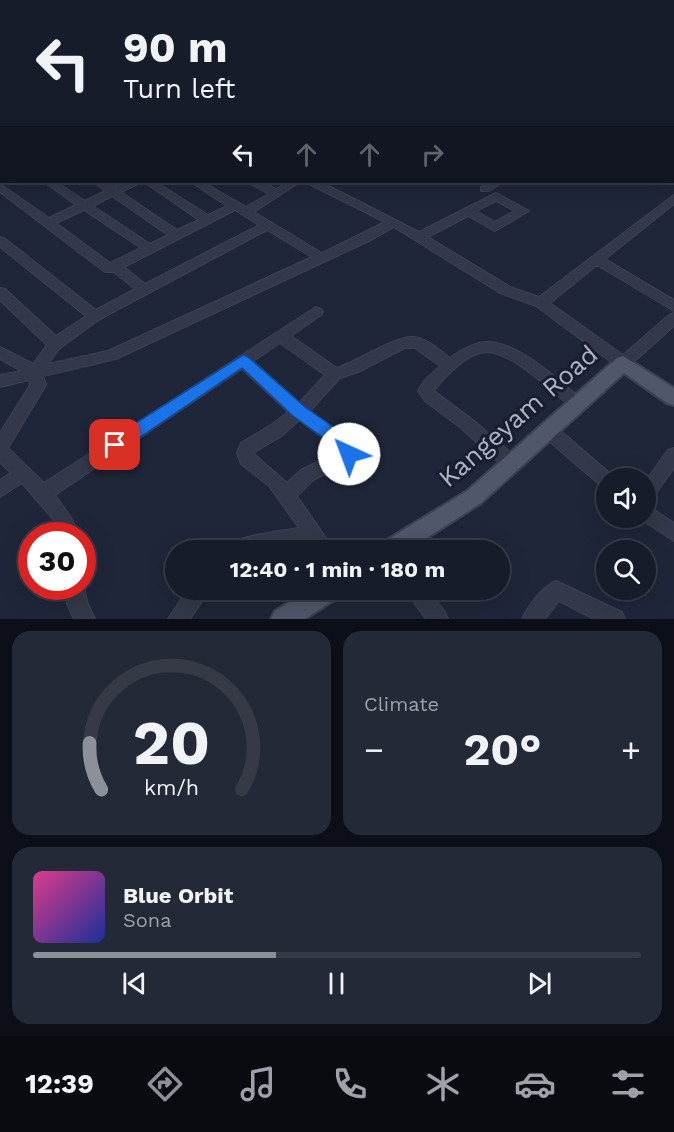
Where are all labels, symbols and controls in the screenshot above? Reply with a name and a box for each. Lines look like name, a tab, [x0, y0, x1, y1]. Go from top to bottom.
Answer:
text: 90 m	[123, 23, 227, 72]
icon: left	[24, 24, 102, 102]
text: Turn left	[123, 73, 235, 105]
icon: left	[227, 138, 260, 171]
icon: ahead	[290, 138, 323, 171]
icon: ahead	[353, 138, 386, 171]
icon: right	[416, 138, 449, 171]
street label: Kangeyam Road	[432, 339, 604, 493]
pin	[89, 419, 140, 470]
position arrow	[317, 422, 381, 486]
icon: arrive	[98, 428, 131, 461]
map controls	[596, 468, 656, 600]
button: sound	[596, 468, 656, 528]
speed limit sign: 30	[18, 522, 96, 600]
button: search	[596, 540, 656, 600]
text: 12:40 · 1 min · 180 m	[230, 557, 445, 582]
text: Climate	[364, 692, 439, 716]
text: 20	[133, 706, 210, 779]
text: 20°	[463, 723, 542, 776]
text: −	[364, 730, 384, 769]
text: +	[621, 730, 641, 769]
text: km/h	[144, 775, 199, 800]
text: Blue Orbit	[123, 883, 233, 908]
text: Sona	[123, 908, 172, 932]
icon: previous	[118, 967, 151, 1000]
icon: pause	[320, 967, 353, 1000]
icon: next	[523, 967, 556, 1000]
icon: directions	[144, 1063, 186, 1105]
icon: music	[237, 1063, 279, 1105]
icon: phone	[329, 1063, 371, 1105]
icon: climate	[422, 1063, 464, 1105]
icon: car	[514, 1063, 556, 1105]
icon: filters	[607, 1063, 649, 1105]
text: 12:39	[25, 1068, 94, 1100]

